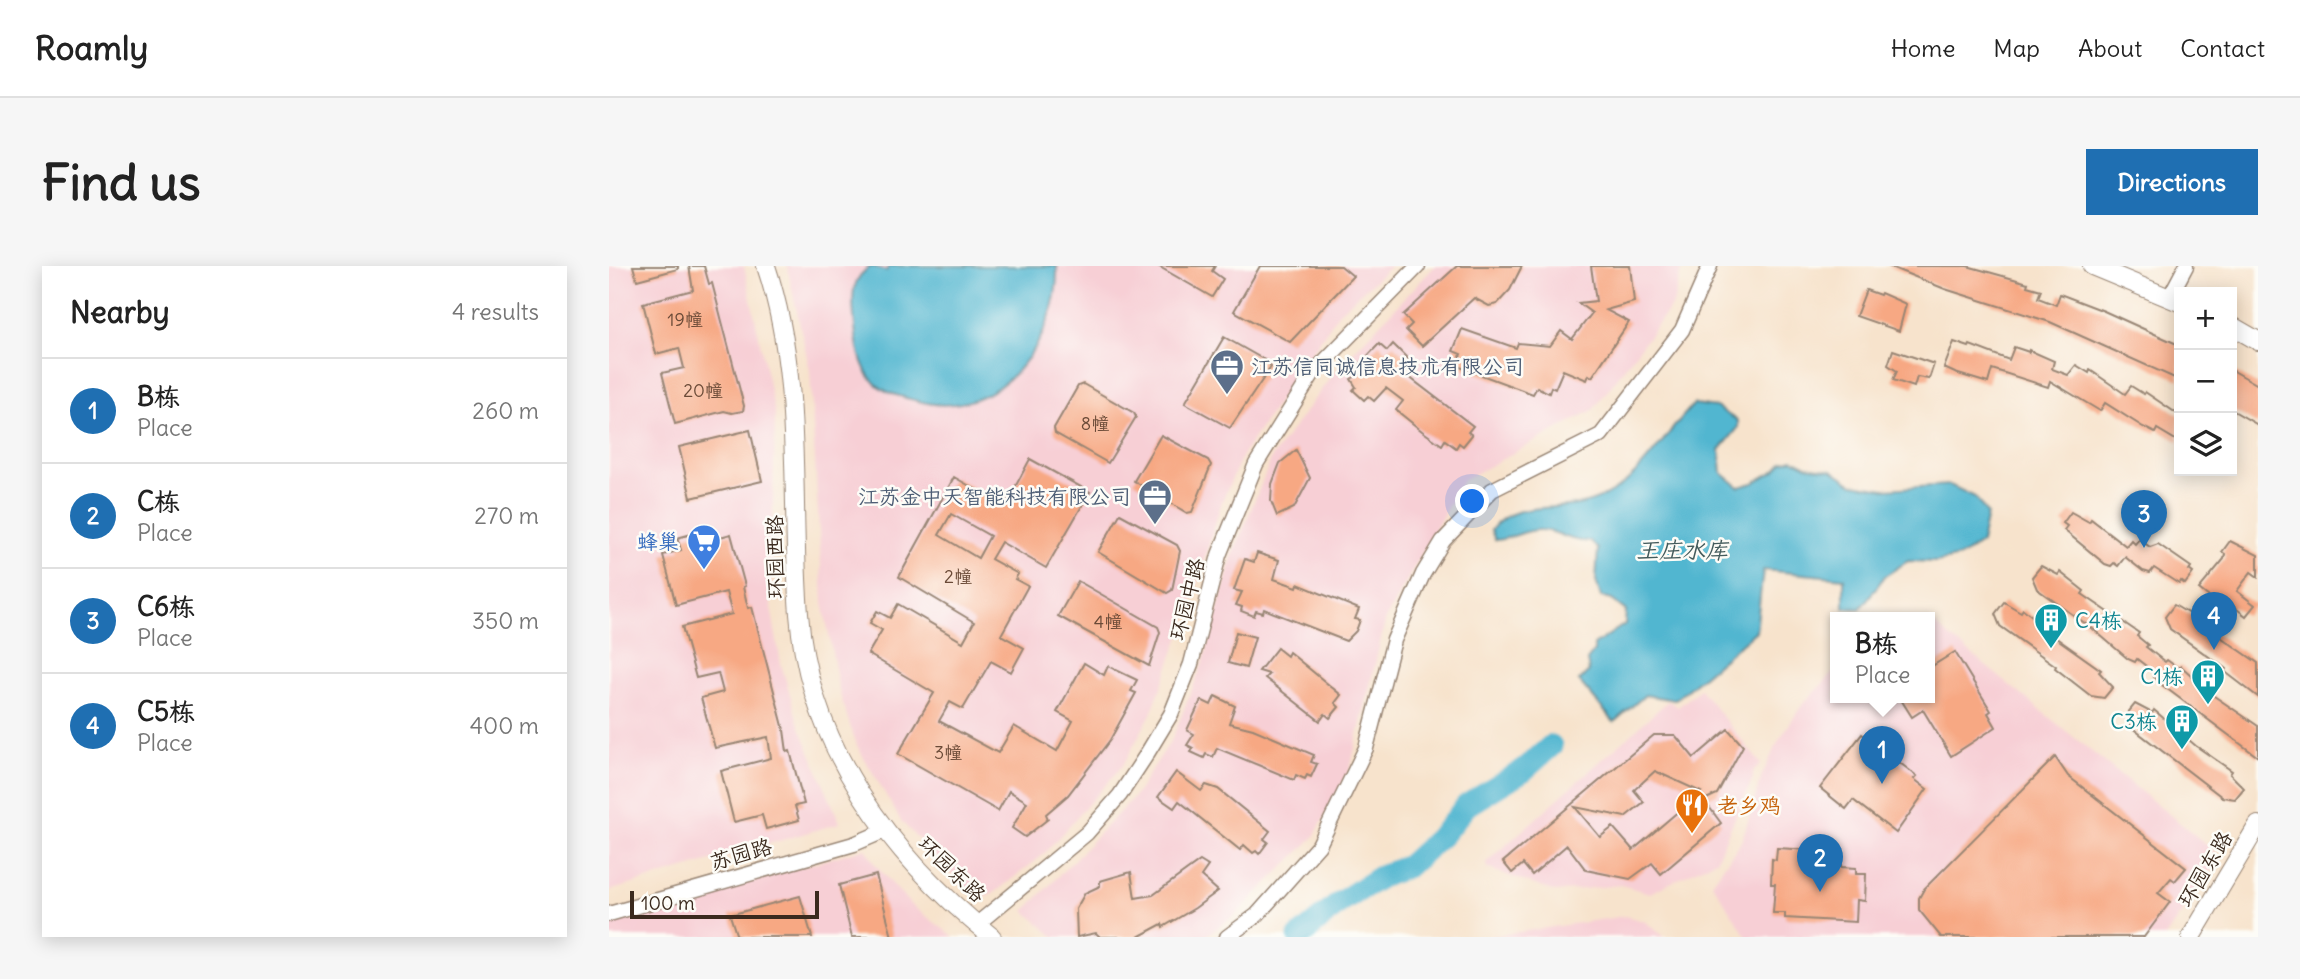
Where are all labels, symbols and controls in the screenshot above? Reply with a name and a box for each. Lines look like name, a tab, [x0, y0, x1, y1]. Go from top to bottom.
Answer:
text: Roamly	[35, 27, 148, 69]
text: Home	[1891, 33, 1955, 63]
text: Map	[1993, 33, 2040, 63]
text: About	[2078, 33, 2142, 63]
text: Contact	[2180, 33, 2265, 63]
button: Directions	[2086, 149, 2258, 215]
text: Find us	[42, 152, 200, 213]
map controls	[2174, 287, 2237, 476]
button: +	[2174, 287, 2237, 350]
text: Nearby	[70, 293, 170, 331]
text: 4 results	[452, 297, 539, 326]
house number: 19幢	[667, 308, 703, 331]
office icon: 江苏信同诚信息技术有限公司	[1208, 347, 1246, 396]
button: −	[2174, 350, 2237, 413]
place label: 江苏信同诚信息技术有限公司	[1251, 353, 1524, 380]
house number: 20幢	[683, 379, 723, 402]
text: B栋	[137, 380, 180, 413]
text: 1	[88, 396, 98, 425]
text: 260 m	[472, 396, 539, 425]
house number: 8幢	[1081, 412, 1109, 435]
text: Place	[137, 413, 193, 442]
button: layers	[2174, 413, 2237, 476]
office icon: 江苏金中天智能科技有限公司	[1136, 477, 1174, 526]
place label: 江苏金中天智能科技有限公司	[858, 483, 1131, 510]
your location	[1455, 484, 1489, 518]
text: C栋	[137, 485, 180, 518]
pin: 3	[2121, 490, 2167, 548]
text: 2	[87, 501, 99, 530]
text: 270 m	[474, 501, 539, 530]
street label: 环园西路	[761, 515, 789, 599]
text: Place	[137, 518, 193, 547]
supermarket icon: 蜂巢	[685, 522, 723, 571]
place label: 蜂巢	[637, 528, 679, 555]
water label: 王庄水库	[1636, 535, 1730, 564]
street label: 环园中路	[1164, 555, 1210, 643]
house number: 2幢	[944, 565, 972, 588]
text: C6栋	[137, 590, 195, 623]
pin: 4	[2191, 592, 2237, 650]
building icon: C4栋	[2032, 601, 2070, 650]
text: 3	[86, 606, 100, 635]
text: 350 m	[472, 606, 539, 635]
place label: C4栋	[2075, 607, 2122, 634]
house number: 4幢	[1094, 610, 1122, 633]
popup	[1830, 612, 1935, 703]
text: Place	[137, 623, 193, 652]
text: B栋	[1855, 627, 1898, 660]
building icon: C1栋	[2189, 657, 2227, 706]
text: Place	[1855, 660, 1910, 689]
place label: C1栋	[2140, 663, 2183, 690]
text: C5栋	[137, 695, 195, 728]
building icon: C3栋	[2163, 702, 2201, 751]
place label: C3栋	[2110, 708, 2157, 735]
text: 4	[86, 711, 100, 740]
text: 400 m	[470, 711, 539, 740]
pin: 1	[1859, 726, 1905, 784]
text: Place	[137, 728, 193, 757]
house number: 3幢	[934, 741, 962, 764]
restaurant icon: 老乡鸡	[1673, 786, 1711, 835]
place label: 老乡鸡	[1717, 792, 1780, 819]
street label: 环园东路	[2172, 826, 2238, 912]
street label: 环园东路	[912, 830, 992, 908]
street label: 苏园路	[707, 832, 775, 876]
pin: 2	[1797, 834, 1843, 892]
scale bar	[630, 888, 819, 920]
text: 100 m	[641, 891, 695, 915]

